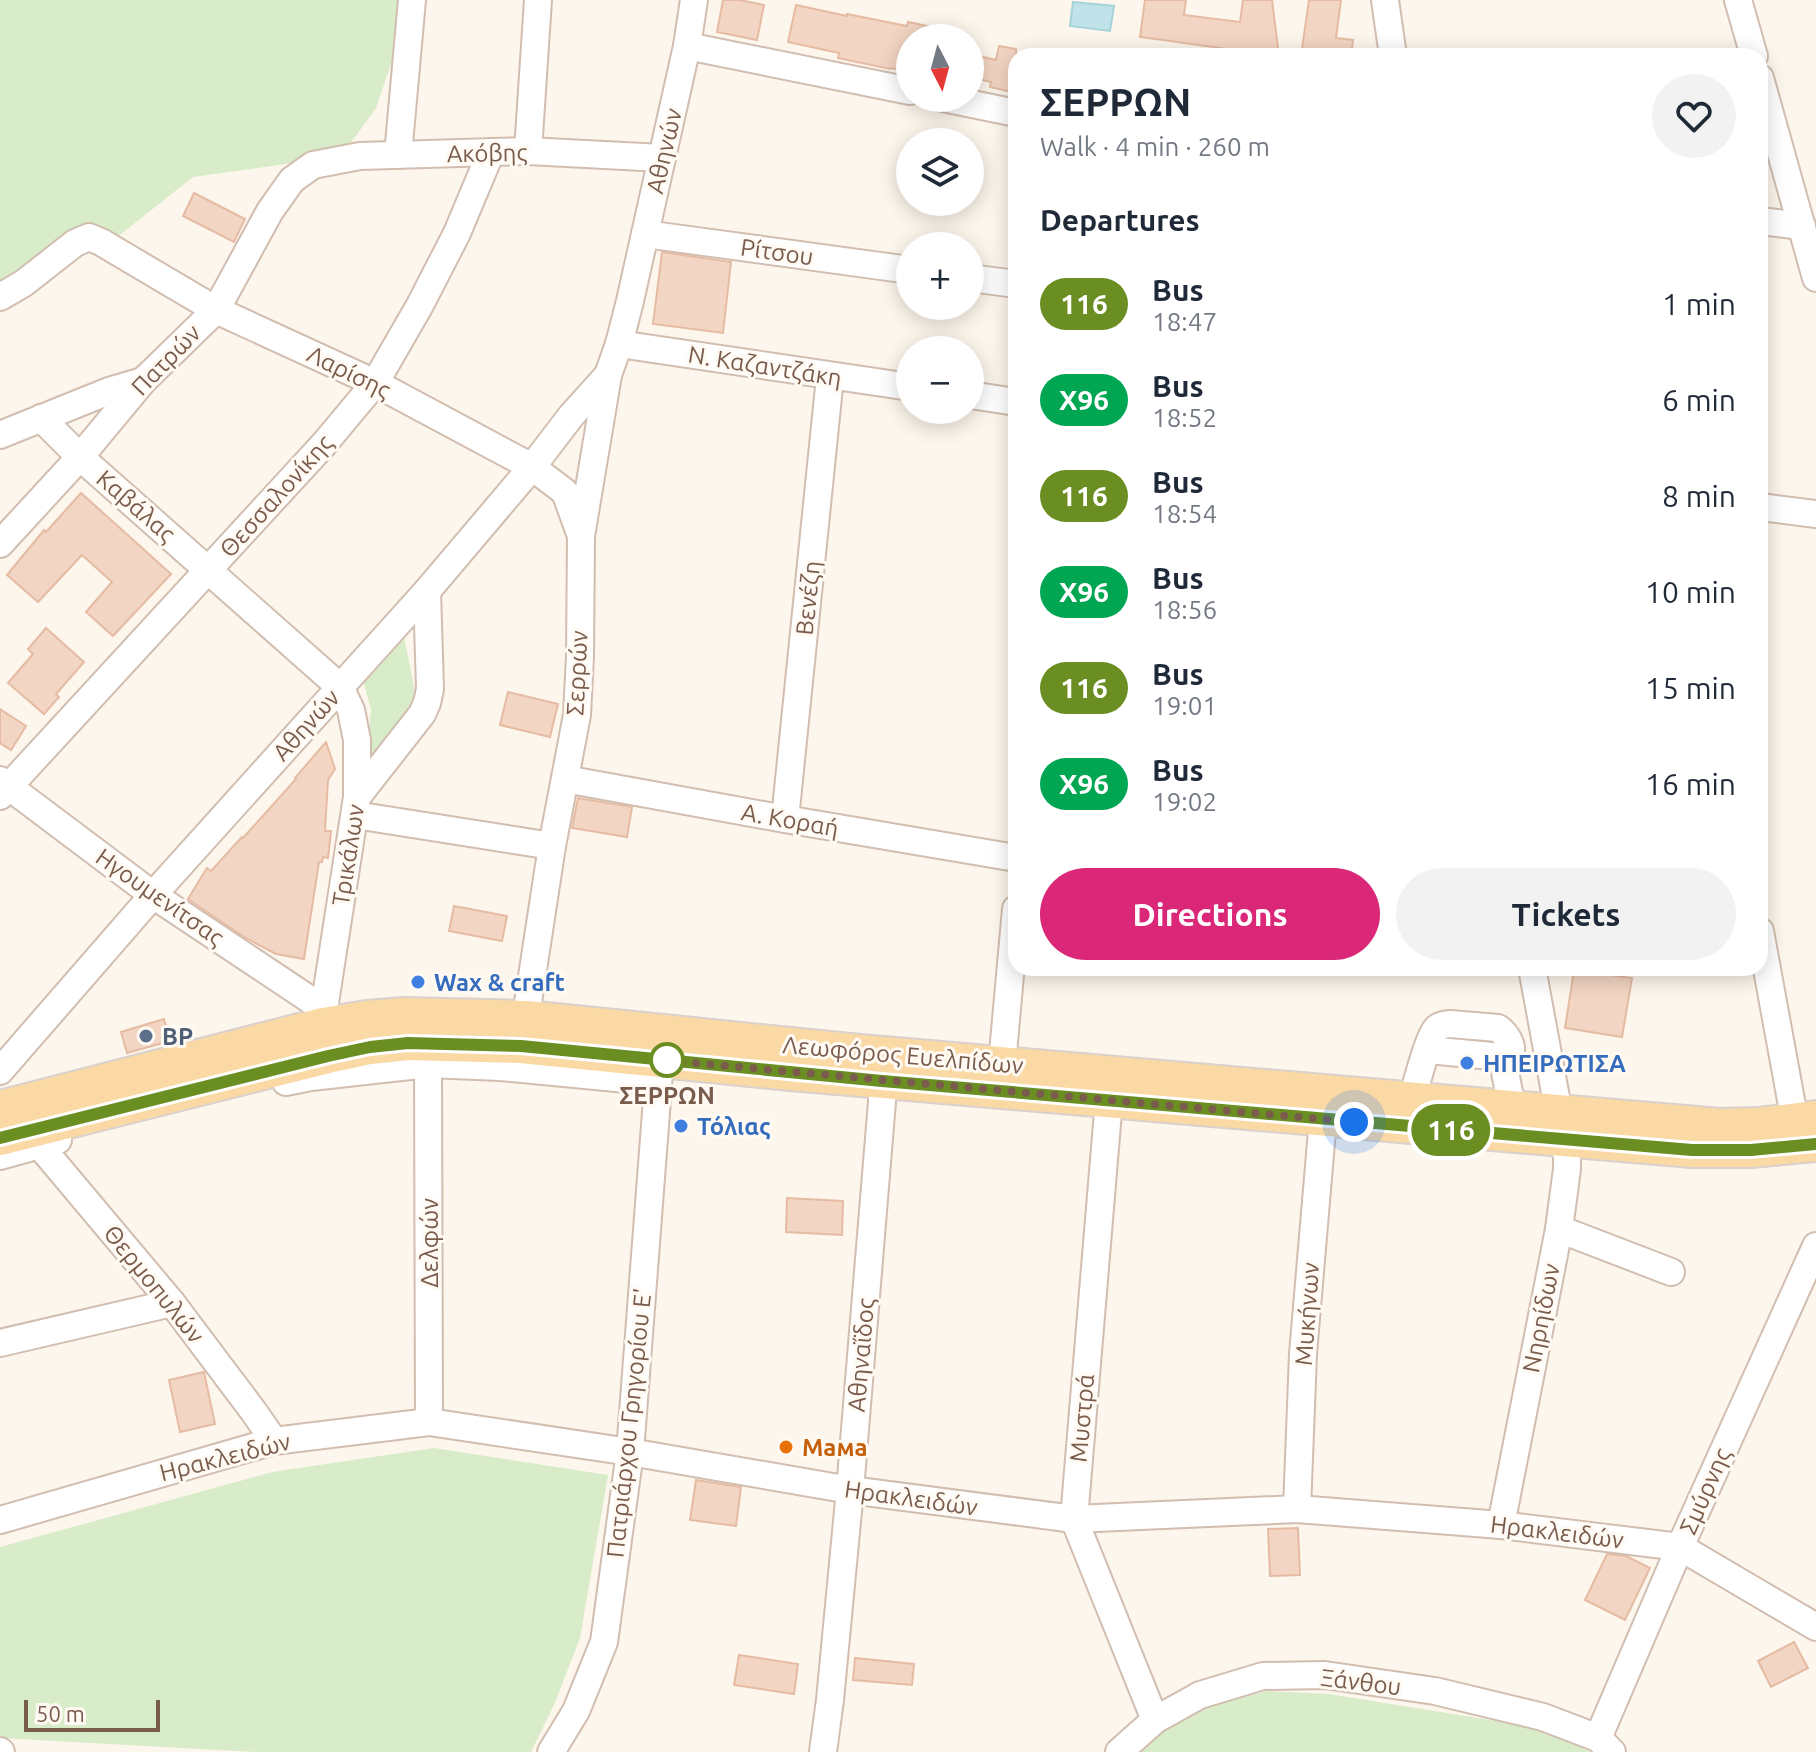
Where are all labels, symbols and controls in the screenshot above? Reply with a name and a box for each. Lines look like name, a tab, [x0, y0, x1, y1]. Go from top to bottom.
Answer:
north arrow	[896, 24, 984, 112]
map controls	[896, 24, 984, 424]
button: heart	[1652, 74, 1736, 158]
text: ΣΕΡΡΩΝ	[1040, 81, 1191, 123]
street label: Αθηνών	[641, 105, 687, 196]
button: layers	[896, 128, 984, 216]
text: Walk · 4 min · 260 m	[1040, 132, 1270, 161]
street label: Ακόβης	[447, 139, 528, 167]
text: Departures	[1040, 203, 1200, 237]
button: +	[896, 232, 984, 320]
street label: Ρίτσου	[739, 234, 815, 270]
text: Bus	[1152, 273, 1204, 307]
text: 1 min	[1662, 287, 1736, 321]
text: 116	[1060, 288, 1108, 319]
text: 18:47	[1152, 307, 1217, 336]
street label: Πατρών	[126, 319, 206, 401]
button: −	[896, 336, 984, 424]
street label: Λαρίσης	[303, 340, 395, 404]
street label: Ν. Καζαντζάκη	[686, 341, 844, 391]
text: Bus	[1152, 369, 1204, 403]
text: 6 min	[1662, 383, 1736, 417]
text: Χ96	[1059, 384, 1109, 415]
text: 18:52	[1152, 403, 1217, 432]
street label: Θεσσαλονίκης	[214, 429, 338, 563]
street label: Καβάλας	[91, 465, 181, 547]
text: Bus	[1152, 465, 1204, 499]
text: 8 min	[1662, 479, 1736, 513]
text: 116	[1060, 480, 1108, 511]
text: 18:54	[1152, 499, 1217, 528]
street label: Βενέζη	[791, 559, 825, 637]
text: Bus	[1152, 561, 1204, 595]
text: 10 min	[1645, 575, 1736, 609]
text: Χ96	[1059, 576, 1109, 607]
text: 18:56	[1152, 595, 1217, 624]
street label: Σερρών	[561, 629, 593, 716]
text: Bus	[1152, 657, 1204, 691]
text: 15 min	[1645, 671, 1736, 705]
text: 116	[1060, 672, 1108, 703]
street label: Αθηνών	[267, 684, 345, 766]
text: 19:01	[1152, 691, 1217, 720]
text: Bus	[1152, 753, 1204, 787]
text: 16 min	[1645, 767, 1736, 801]
text: Χ96	[1059, 768, 1109, 799]
text: 19:02	[1152, 787, 1217, 816]
street label: Α. Κοραή	[739, 798, 841, 842]
street label: Τρικάλων	[327, 802, 369, 908]
street label: Ηγουμενίτσας	[91, 843, 229, 951]
button: Directions	[1040, 868, 1380, 960]
button: Tickets	[1396, 868, 1736, 960]
place label: Wax & craft	[434, 969, 565, 996]
marker: Wax & craft	[409, 973, 427, 991]
place label: BP	[162, 1023, 193, 1050]
marker: BP	[137, 1027, 155, 1045]
street label: Λεωφόρος Ευελπίδων	[782, 1031, 1025, 1079]
marker: ΣΕΡΡΩΝ	[650, 1043, 684, 1077]
place label: ΗΠΕΙΡΩΤΙΣΑ	[1483, 1050, 1626, 1077]
marker: ΗΠΕΙΡΩΤΙΣΑ	[1458, 1054, 1476, 1072]
place label: ΣΕΡΡΩΝ	[619, 1082, 715, 1109]
your location	[1334, 1102, 1374, 1142]
line badge: 116	[1405, 1104, 1497, 1156]
place label: Τόλιας	[697, 1113, 771, 1140]
text: 116	[1427, 1114, 1475, 1145]
marker: Τόλιας	[672, 1117, 690, 1135]
street label: Δελφών	[416, 1198, 443, 1288]
street label: Θερμοπυλών	[98, 1220, 210, 1349]
street label: Μυκήνων	[1290, 1261, 1324, 1367]
street label: Νηρηίδων	[1517, 1261, 1565, 1375]
street label: Πατριάρχου Γρηγορίου Ε'	[601, 1287, 657, 1559]
street label: Αθηναΐδος	[843, 1297, 879, 1413]
street label: Μυστρά	[1065, 1373, 1099, 1463]
street label: Ηρακλειδών	[157, 1428, 294, 1486]
place label: Мама	[802, 1434, 868, 1461]
marker: Мама	[777, 1438, 795, 1456]
street label: Σμύρνης	[1674, 1444, 1736, 1538]
street label: Ηρακλειδών	[843, 1475, 980, 1521]
street label: Ηρακλειδών	[1489, 1510, 1626, 1554]
street label: Ξάνθου	[1319, 1664, 1403, 1700]
scale bar	[24, 1696, 160, 1732]
text: 50 m	[36, 1701, 85, 1726]

